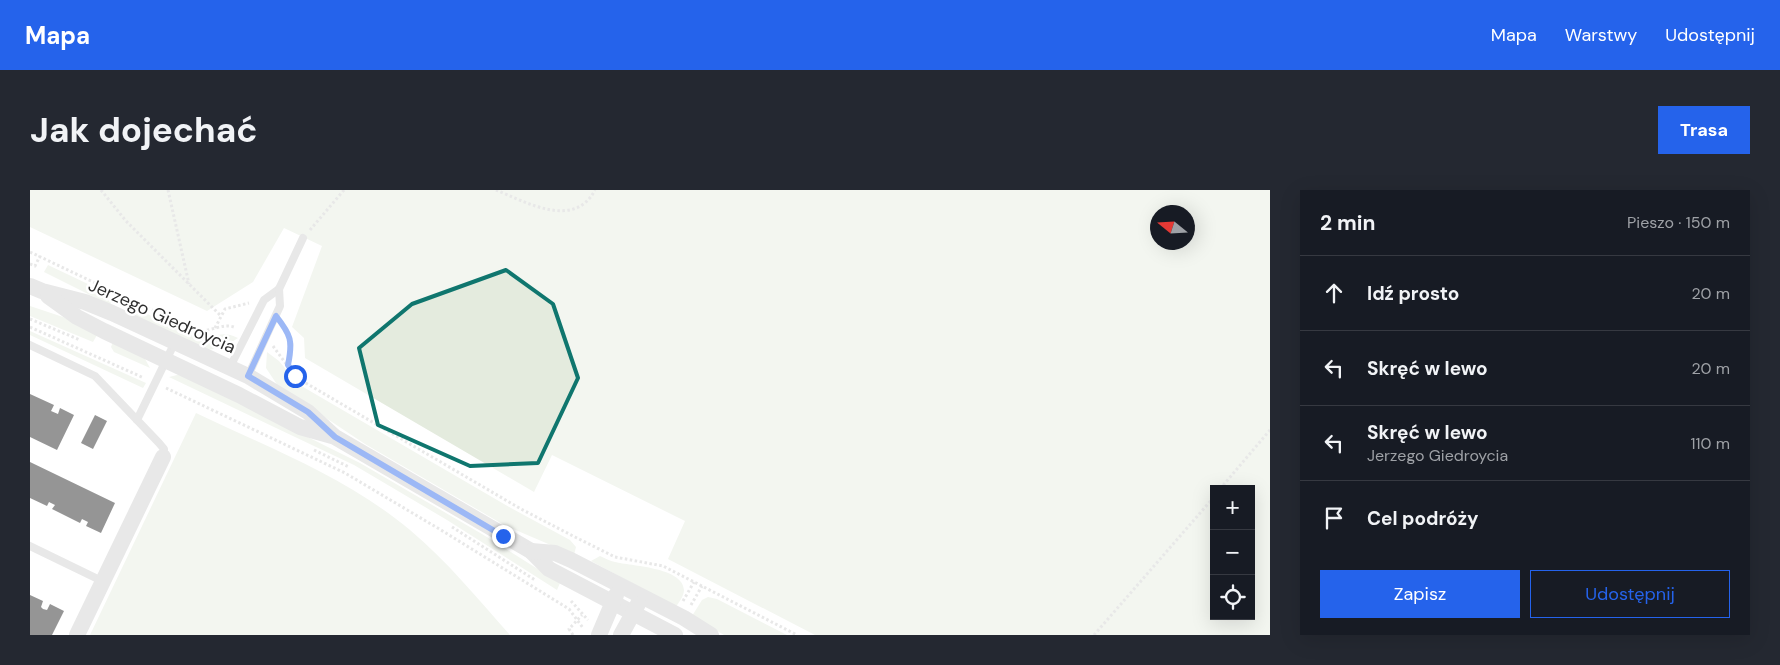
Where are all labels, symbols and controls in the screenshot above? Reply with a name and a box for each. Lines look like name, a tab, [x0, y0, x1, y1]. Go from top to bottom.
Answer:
text: Mapa	[25, 20, 90, 51]
text: Mapa	[1491, 23, 1537, 47]
text: Warstwy	[1565, 23, 1637, 47]
text: Udostępnij	[1665, 23, 1755, 47]
button: Trasa	[1658, 106, 1750, 154]
text: Jak dojechać	[30, 107, 257, 153]
north arrow	[1150, 205, 1195, 250]
text: 2 min	[1320, 209, 1376, 237]
text: Pieszo · 150 m	[1627, 212, 1730, 233]
street label: Jerzego Giedroycia	[85, 273, 239, 359]
icon: ahead	[1320, 279, 1348, 307]
text: Idź prosto	[1367, 281, 1459, 306]
text: 20 m	[1691, 283, 1730, 304]
icon: left	[1320, 354, 1348, 382]
text: Skręć w lewo	[1367, 356, 1488, 381]
text: 20 m	[1691, 358, 1730, 379]
route start	[284, 365, 307, 388]
text: Skręć w lewo	[1367, 420, 1488, 445]
icon: left	[1320, 429, 1348, 457]
text: 110 m	[1691, 433, 1730, 454]
text: Jerzego Giedroycia	[1367, 445, 1508, 466]
map controls	[1210, 485, 1255, 620]
button: +	[1210, 485, 1255, 530]
icon: arrive	[1320, 504, 1348, 532]
text: Cel podróży	[1367, 506, 1478, 531]
route end	[492, 525, 515, 548]
button: −	[1210, 530, 1255, 575]
button: Zapisz	[1320, 570, 1520, 618]
button: Udostępnij	[1530, 570, 1730, 618]
button: locate	[1210, 575, 1255, 620]

